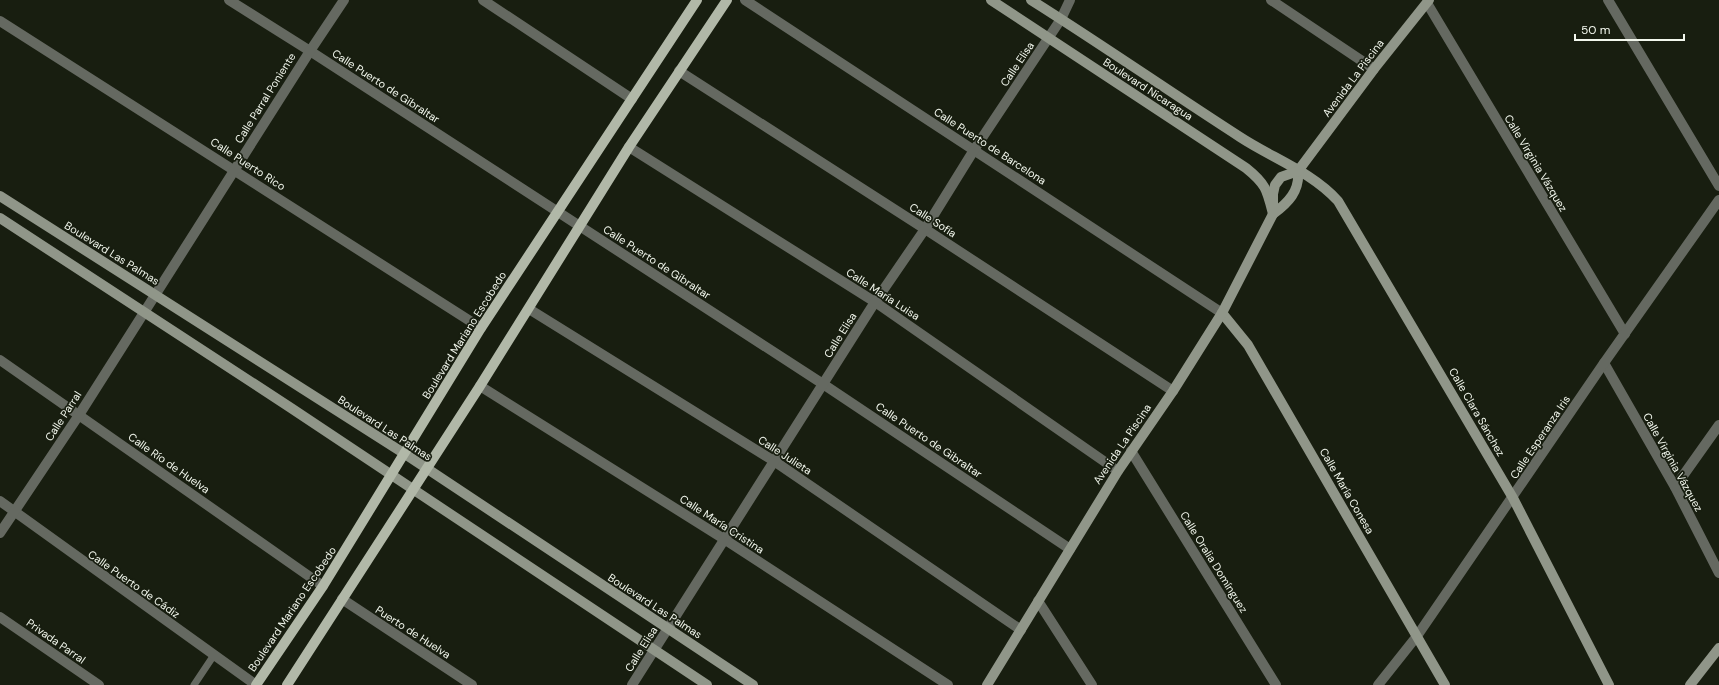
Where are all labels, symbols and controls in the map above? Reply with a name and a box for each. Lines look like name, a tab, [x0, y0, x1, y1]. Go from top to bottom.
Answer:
scale bar	[1575, 16, 1684, 42]
text: 50 m	[1581, 22, 1610, 38]
street label: Avenida La Piscina	[1319, 36, 1387, 120]
street label: Calle Elisa	[997, 39, 1037, 89]
street label: Calle Puerto de Gibraltar	[330, 46, 442, 126]
street label: Calle Parral Poniente	[231, 50, 299, 146]
street label: Boulevard Nicaragua	[1101, 55, 1195, 123]
street label: Calle Puerto de Barcelona	[931, 104, 1049, 188]
street label: Calle Virginia Vázquez	[1501, 112, 1571, 214]
street label: Calle Puerto Rico	[208, 135, 288, 193]
street label: Calle Sofía	[907, 200, 959, 240]
street label: Boulevard Las Palmas	[62, 218, 162, 288]
street label: Calle Puerto de Gibraltar	[601, 222, 713, 302]
street label: Calle María Luisa	[844, 265, 922, 323]
street label: Boulevard Mariano Escobedo	[419, 269, 509, 401]
street label: Calle Elisa	[821, 310, 859, 360]
street label: Calle Clara Sánchez	[1446, 365, 1508, 459]
street label: Calle Parral	[42, 388, 84, 444]
street label: Boulevard Las Palmas	[335, 392, 435, 464]
street label: Calle Esperanza Iris	[1507, 392, 1573, 482]
street label: Calle Puerto de Gibraltar	[873, 399, 985, 481]
street label: Avenida La Piscina	[1090, 401, 1154, 487]
street label: Calle Virginia Vázquez	[1640, 410, 1706, 514]
street label: Calle Río de Huelva	[125, 430, 213, 496]
street label: Calle Julieta	[756, 432, 814, 478]
street label: Calle María Conesa	[1317, 445, 1377, 537]
street label: Calle María Cristina	[677, 492, 767, 556]
street label: Calle Oralia Domínguez	[1177, 509, 1251, 615]
street label: Boulevard Mariano Escobedo	[245, 544, 339, 674]
street label: Calle Puerto de Cádiz	[85, 547, 183, 621]
street label: Boulevard Las Palmas	[605, 570, 705, 642]
street label: Puerto de Huelva	[373, 603, 453, 661]
street label: Privada Parral	[24, 615, 88, 667]
street label: Calle Elisa	[622, 624, 660, 674]

